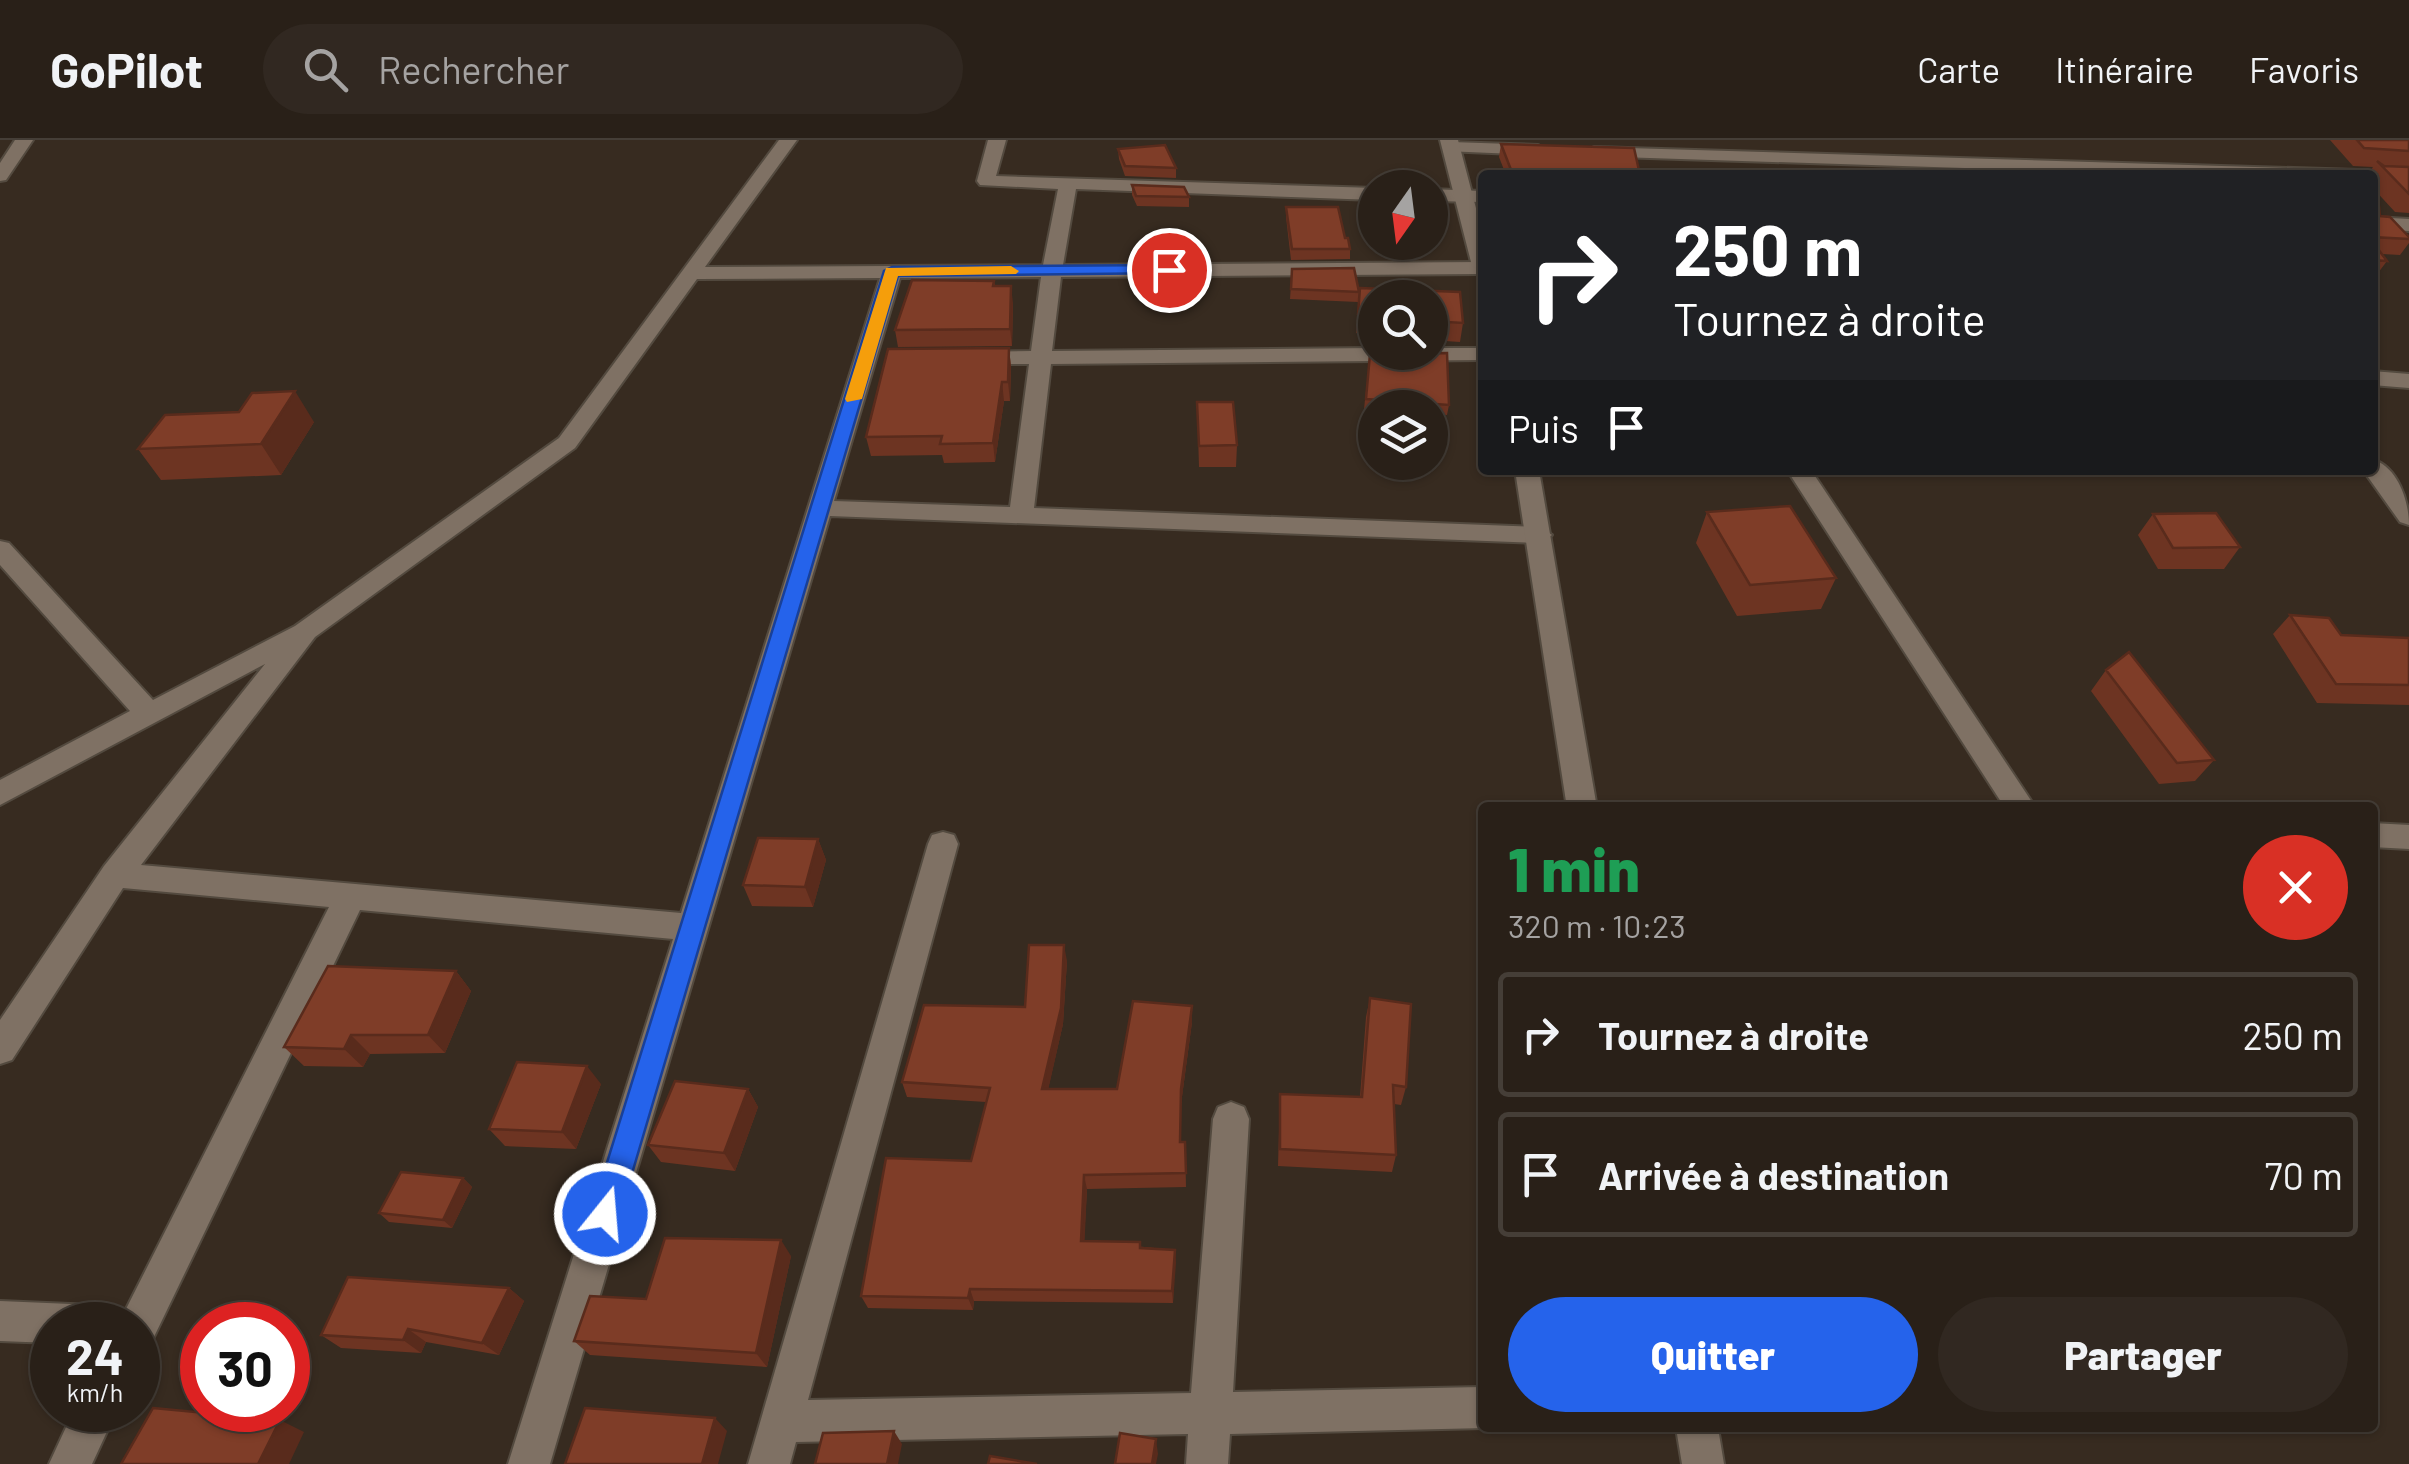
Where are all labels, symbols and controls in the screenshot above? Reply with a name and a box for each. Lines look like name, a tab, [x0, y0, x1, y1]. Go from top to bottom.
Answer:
search box	[263, 24, 963, 114]
text: GoPilot	[50, 40, 203, 98]
icon: search	[298, 42, 353, 97]
text: Rechercher	[378, 46, 569, 92]
text: Carte	[1917, 48, 2000, 90]
text: Itinéraire	[2055, 48, 2194, 90]
text: Favoris	[2249, 48, 2359, 90]
north arrow	[1358, 170, 1448, 260]
map controls	[1358, 170, 1448, 480]
text: 250 m	[1673, 206, 1862, 290]
icon: right	[1508, 210, 1638, 340]
pin	[1127, 228, 1212, 313]
icon: arrive	[1142, 243, 1197, 298]
button: search	[1358, 280, 1448, 370]
text: Tournez à droite	[1673, 291, 1986, 345]
button: layers	[1358, 390, 1448, 480]
icon: arrive	[1599, 400, 1654, 455]
text: Puis	[1508, 405, 1579, 451]
text: 1 min	[1508, 832, 1640, 904]
button: close	[2243, 835, 2348, 940]
text: 320 m · 10:23	[1508, 906, 1686, 944]
icon: right	[1513, 1007, 1568, 1062]
text: Tournez à droite	[1598, 1012, 1869, 1058]
text: 250 m	[2243, 1012, 2343, 1058]
icon: arrive	[1513, 1147, 1568, 1202]
text: Arrivée à destination	[1598, 1152, 1949, 1198]
text: 70 m	[2265, 1152, 2343, 1198]
position arrow	[553, 1162, 657, 1266]
button: Quitter	[1508, 1297, 1918, 1412]
button: Partager	[1938, 1297, 2348, 1412]
speed limit sign: 30	[180, 1302, 310, 1432]
text: 24	[66, 1325, 124, 1385]
text: km/h	[67, 1377, 123, 1407]

